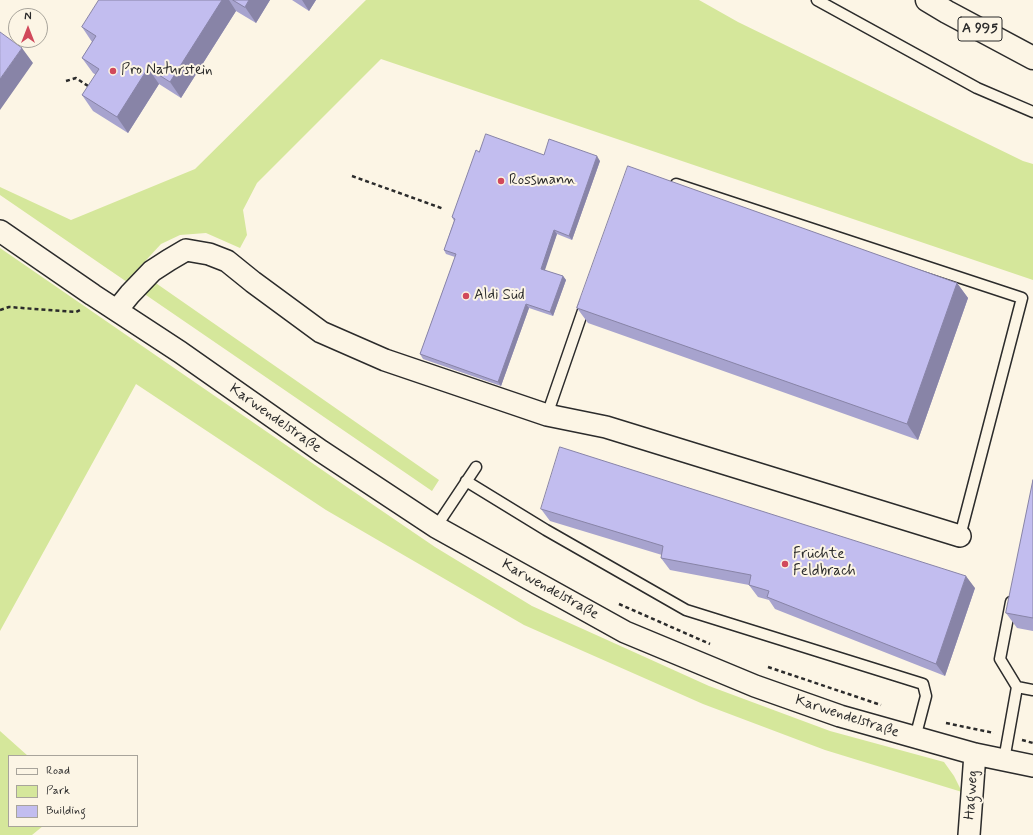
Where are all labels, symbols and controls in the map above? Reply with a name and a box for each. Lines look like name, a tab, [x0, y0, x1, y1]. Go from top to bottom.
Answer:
north arrow	[8, 8, 48, 48]
text: N	[24, 10, 32, 24]
road number: A 995	[958, 17, 1002, 41]
place label: Pro Naturstein	[121, 62, 213, 80]
marker: Pro Naturstein	[108, 66, 118, 76]
place label: Rossmann	[509, 172, 576, 190]
marker: Rossmann	[496, 176, 506, 186]
place label: Aldi Süd	[474, 287, 525, 305]
marker: Aldi Süd	[461, 291, 471, 301]
street label: Karwendelstraße	[225, 381, 325, 457]
place label: Früchte Feldbrach	[793, 546, 856, 581]
street label: Karwendelstraße	[498, 556, 602, 624]
marker: Früchte Feldbrach	[780, 559, 790, 569]
street label: Karwendelstraße	[793, 692, 901, 742]
legend	[8, 755, 138, 827]
text: Road	[46, 763, 70, 779]
street label: Hagweg	[961, 770, 983, 820]
text: Park	[46, 783, 70, 799]
text: Building	[46, 803, 86, 819]

